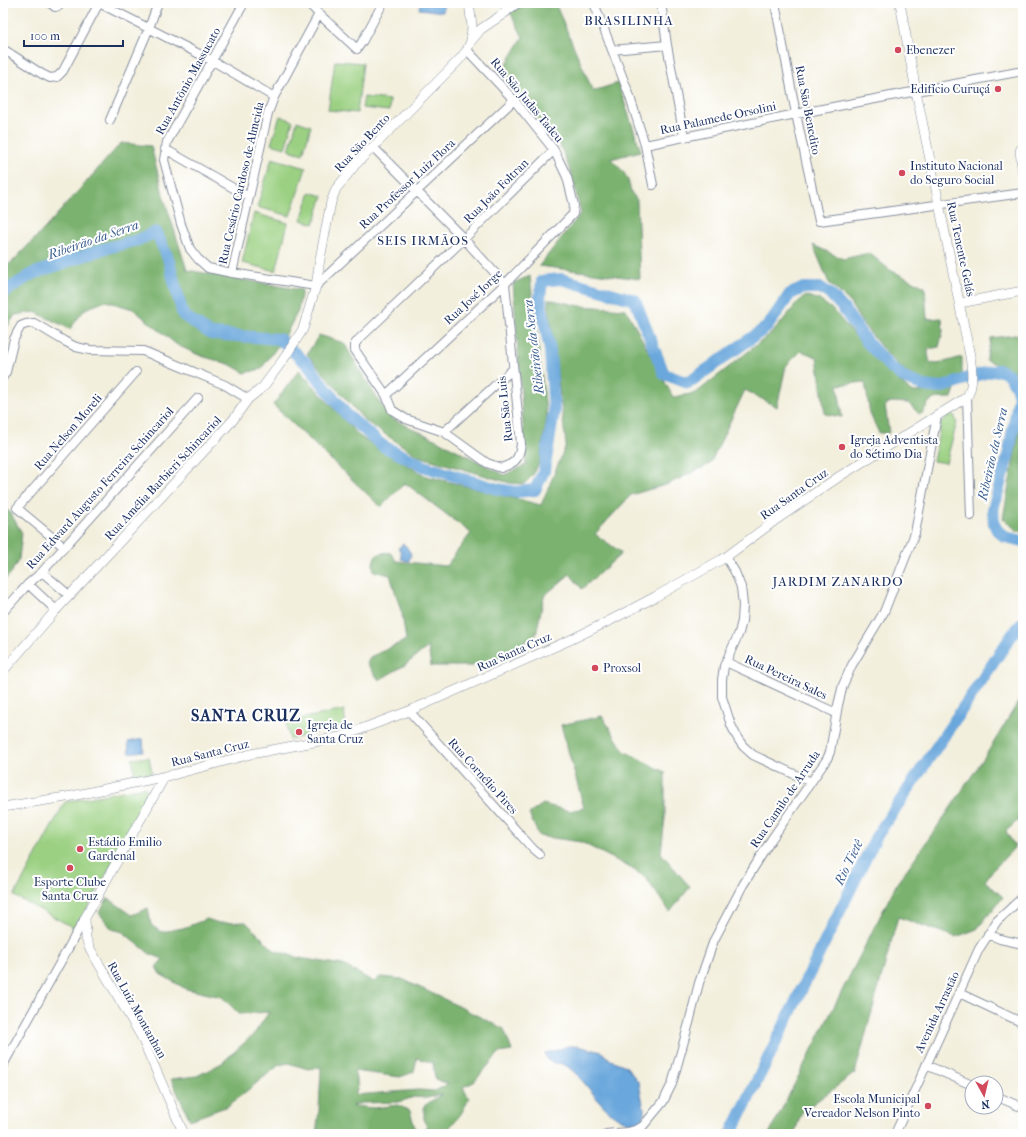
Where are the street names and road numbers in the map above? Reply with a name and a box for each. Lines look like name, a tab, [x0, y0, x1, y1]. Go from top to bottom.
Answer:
street label: Rua Antônio Massucato	[153, 25, 223, 137]
street label: Rua São Judas Tadeu	[488, 55, 567, 145]
street label: Rua São Benedito	[792, 64, 824, 156]
street label: Rua Palamede Orsolini	[659, 99, 778, 137]
street label: Rua Cesário Cardoso de Almeida	[215, 100, 267, 266]
street label: Rua São Bento	[331, 111, 393, 175]
street label: Rua Professor Luiz Flora	[356, 136, 458, 232]
street label: Rua João Foltran	[461, 156, 531, 226]
street label: Rua Tenente Gelás	[944, 200, 978, 298]
street label: Rua José Jorge	[441, 266, 505, 327]
street label: Rua São Luis	[495, 375, 515, 442]
street label: Rua Nelson Moreli	[31, 391, 105, 473]
street label: Rua Edward Augusto Ferreira Schincariol	[23, 404, 177, 572]
street label: Rua Amélia Barbieri Schincariol	[102, 413, 225, 543]
street label: Rua Santa Cruz	[757, 465, 831, 523]
street label: Rua Santa Cruz	[475, 629, 554, 675]
street label: Rua Pereira Sales	[743, 652, 830, 702]
street label: Rua Cornélio Pires	[445, 735, 521, 817]
street label: Rua Santa Cruz	[170, 736, 251, 769]
street label: Rua Camilo de Arruda	[747, 747, 823, 850]
street label: Rua Luiz Montanhan	[105, 959, 169, 1061]
street label: Avenida Arrastão	[912, 969, 962, 1056]

